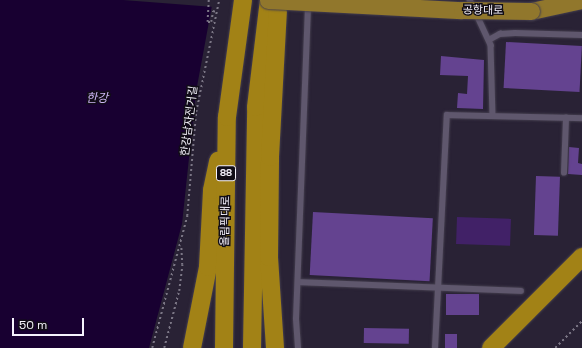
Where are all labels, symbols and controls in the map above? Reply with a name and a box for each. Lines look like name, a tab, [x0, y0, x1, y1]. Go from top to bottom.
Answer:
street label: 공항대로	[463, 3, 503, 17]
street label: 한강남자전거길	[178, 85, 200, 157]
water label: 한강	[86, 92, 108, 106]
road number: 88	[216, 165, 236, 181]
street label: 올림픽대로	[218, 196, 232, 246]
scale bar	[14, 310, 86, 336]
text: 50 m	[19, 317, 47, 333]

